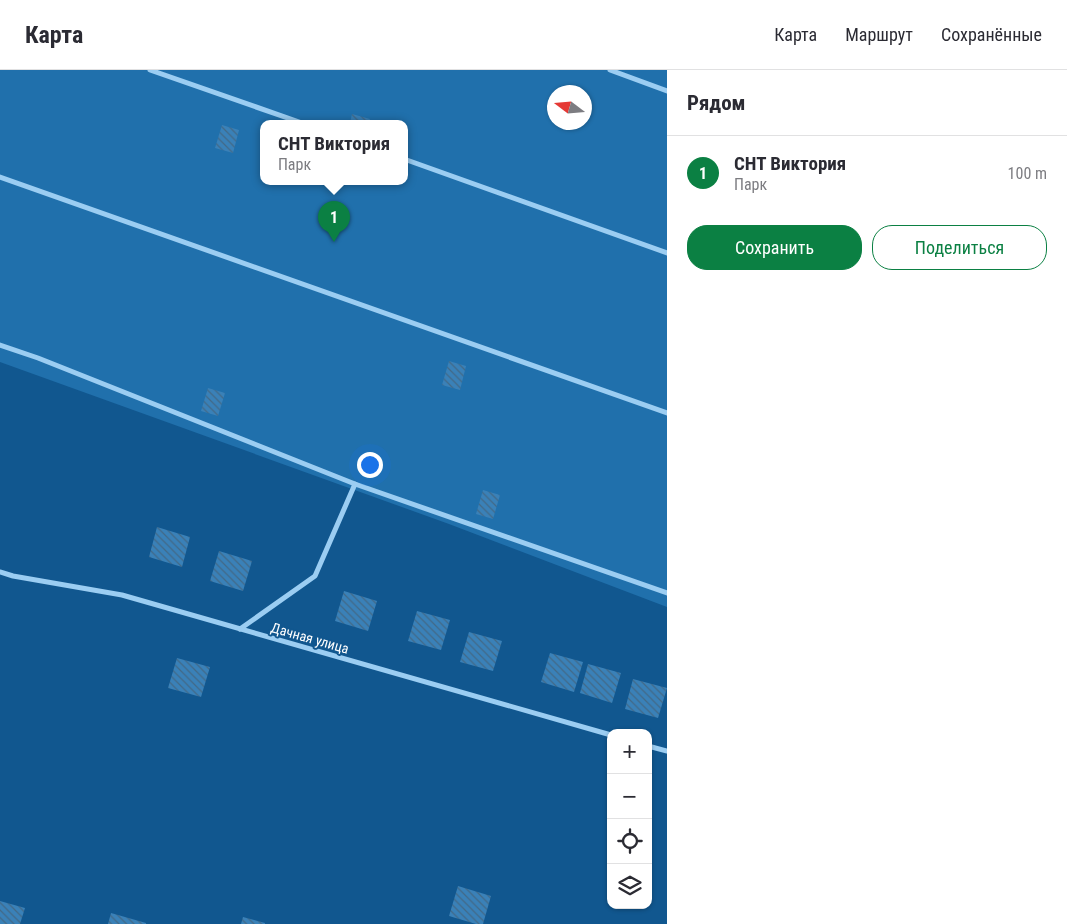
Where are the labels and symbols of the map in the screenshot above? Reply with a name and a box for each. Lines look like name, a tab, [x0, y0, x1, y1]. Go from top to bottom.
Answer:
north arrow	[547, 85, 592, 130]
pin: 1	[318, 201, 350, 242]
your location	[357, 452, 383, 478]
street label: Дачная улица	[269, 619, 351, 657]

